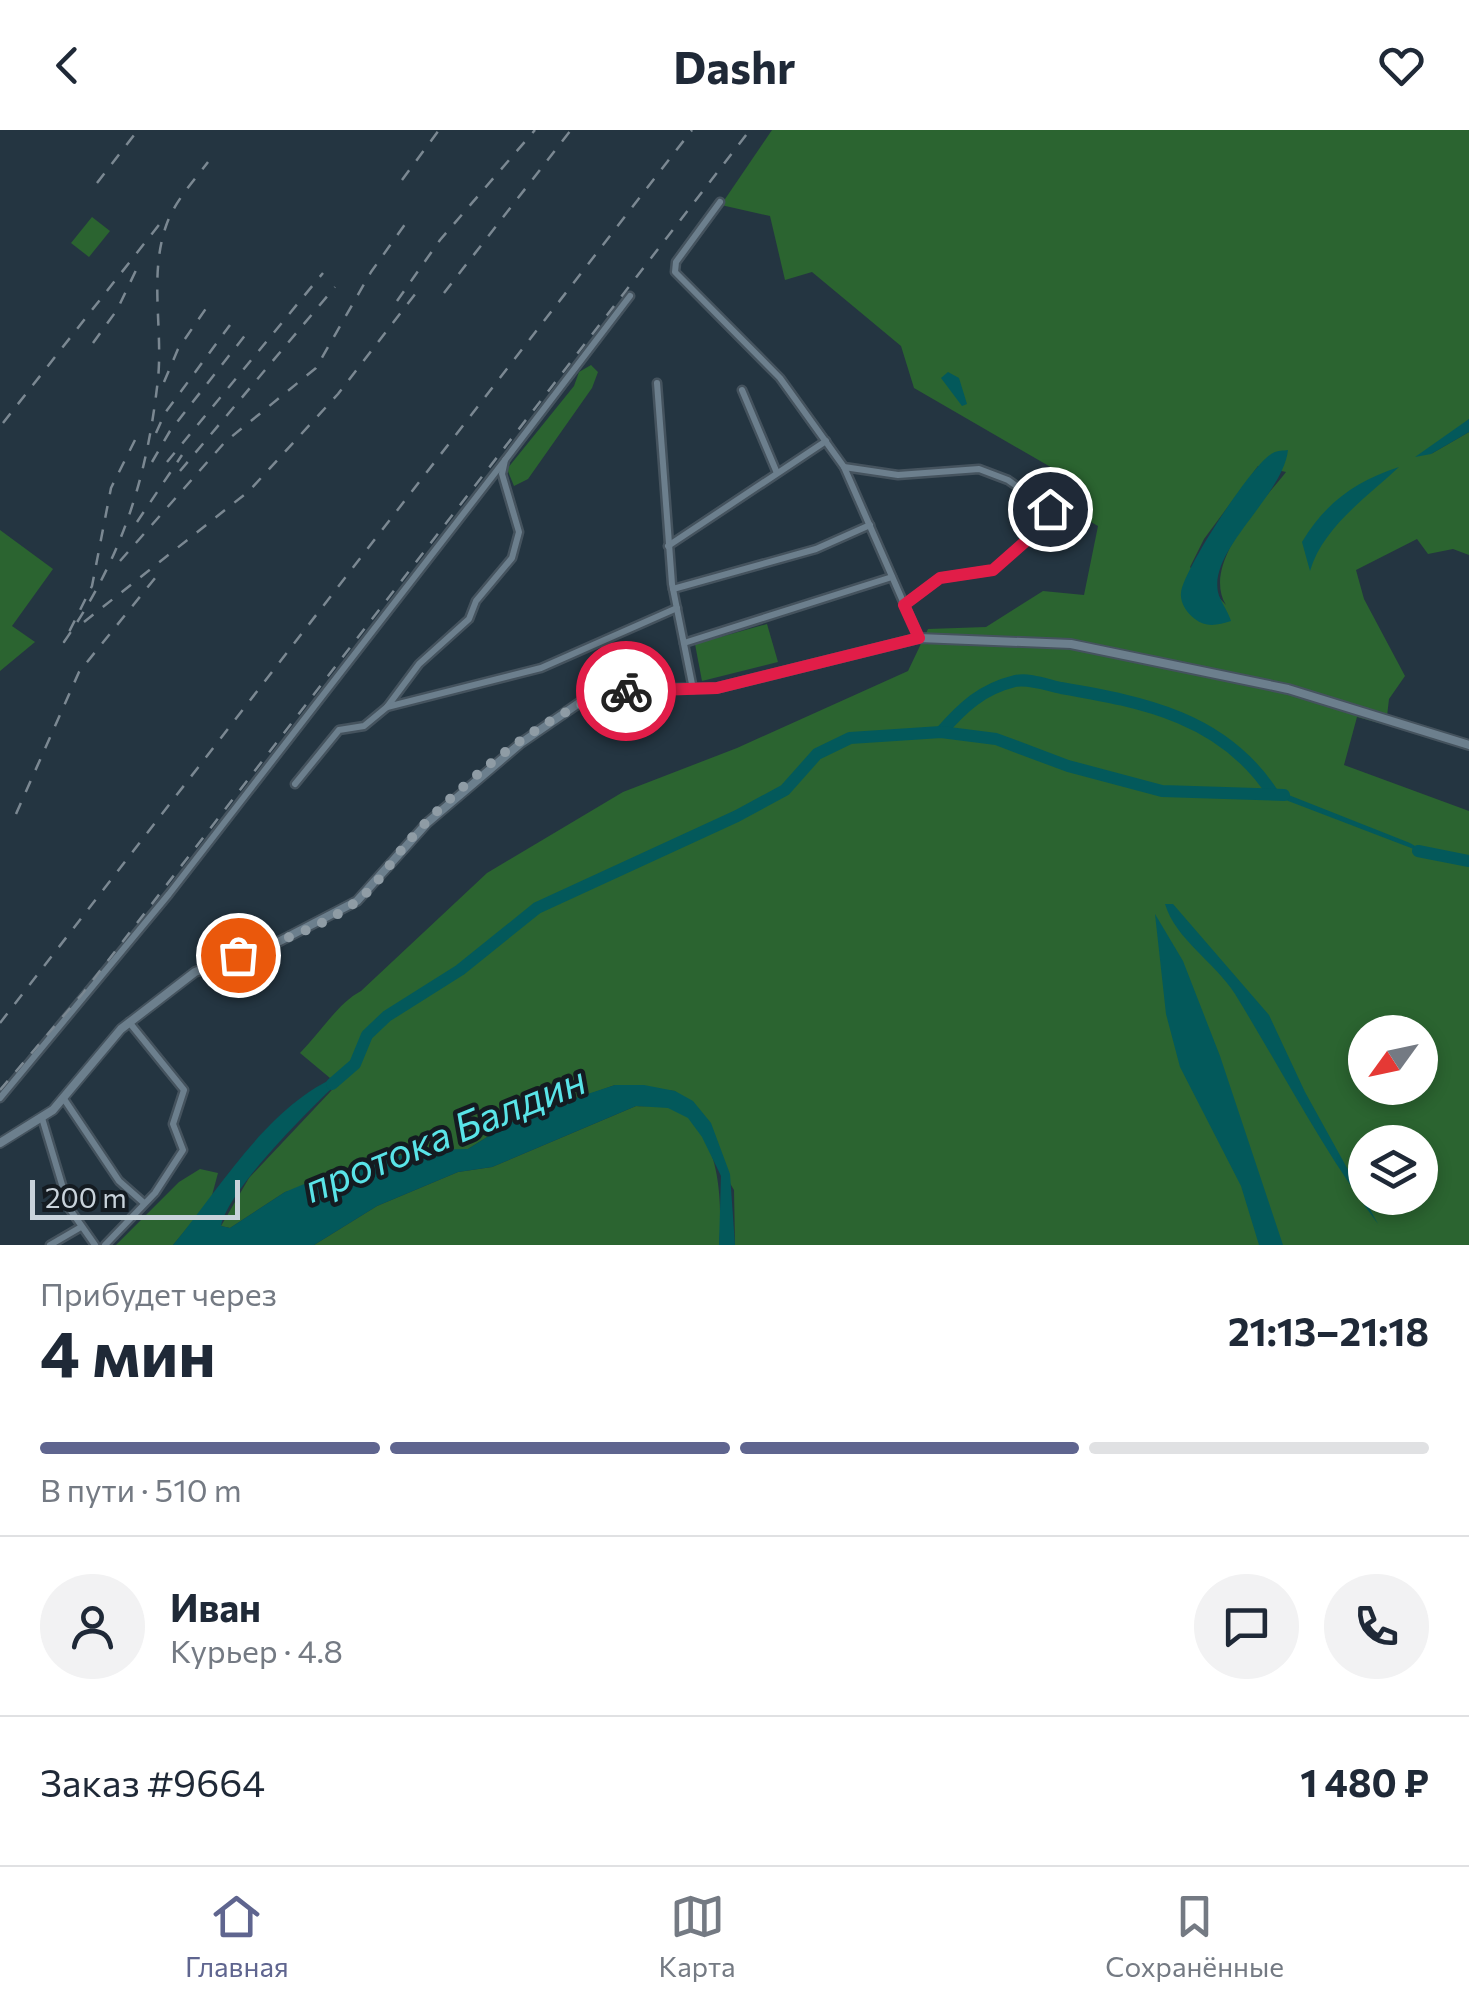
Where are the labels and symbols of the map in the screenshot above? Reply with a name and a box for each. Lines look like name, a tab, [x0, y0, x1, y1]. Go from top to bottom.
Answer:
pin	[1008, 467, 1093, 552]
courier	[576, 641, 676, 741]
pin	[196, 913, 281, 998]
north arrow	[1348, 1015, 1438, 1105]
water label: протока Балдин	[296, 1053, 592, 1211]
scale bar	[30, 1175, 240, 1220]

